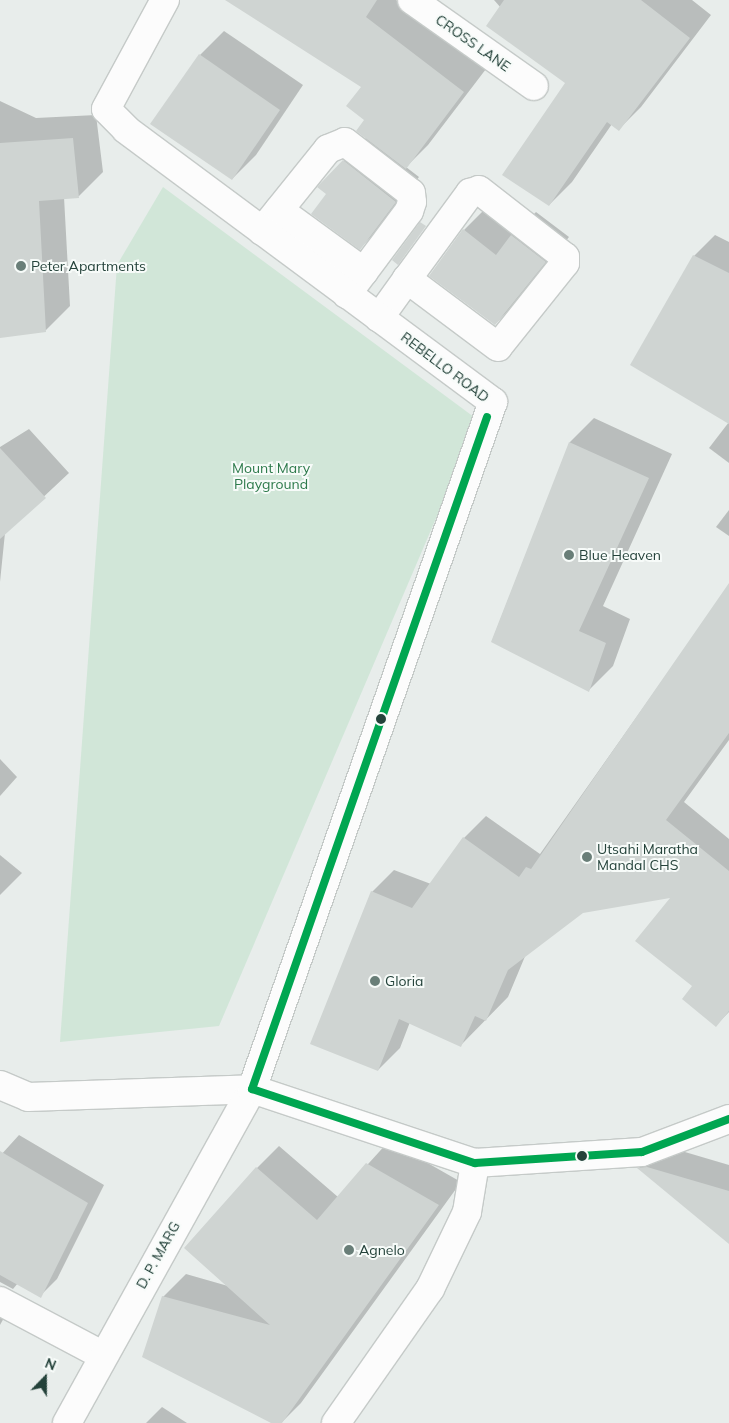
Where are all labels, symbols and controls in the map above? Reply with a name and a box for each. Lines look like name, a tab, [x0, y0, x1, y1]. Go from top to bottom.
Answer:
street label: CROSS LANE	[432, 11, 514, 75]
place label: Peter Apartments	[31, 258, 146, 274]
marker: Peter Apartments	[15, 260, 27, 272]
street label: REBELLO ROAD	[398, 328, 492, 406]
park label: Mount Mary Playground	[232, 460, 310, 492]
place label: Blue Heaven	[579, 547, 661, 563]
marker: Blue Heaven	[563, 549, 575, 561]
unlabelled marker	[376, 714, 386, 724]
place label: Utsahi Maratha Mandal CHS	[597, 841, 698, 874]
marker: Utsahi Maratha Mandal CHS	[581, 851, 593, 863]
place label: Gloria	[385, 973, 423, 989]
marker: Gloria	[369, 975, 381, 987]
unlabelled marker	[577, 1151, 587, 1161]
street label: D. P. MARG	[133, 1218, 183, 1292]
place label: Agnelo	[359, 1242, 405, 1258]
marker: Agnelo	[343, 1244, 355, 1256]
north arrow	[20, 1353, 70, 1403]
text: N	[42, 1354, 59, 1374]

